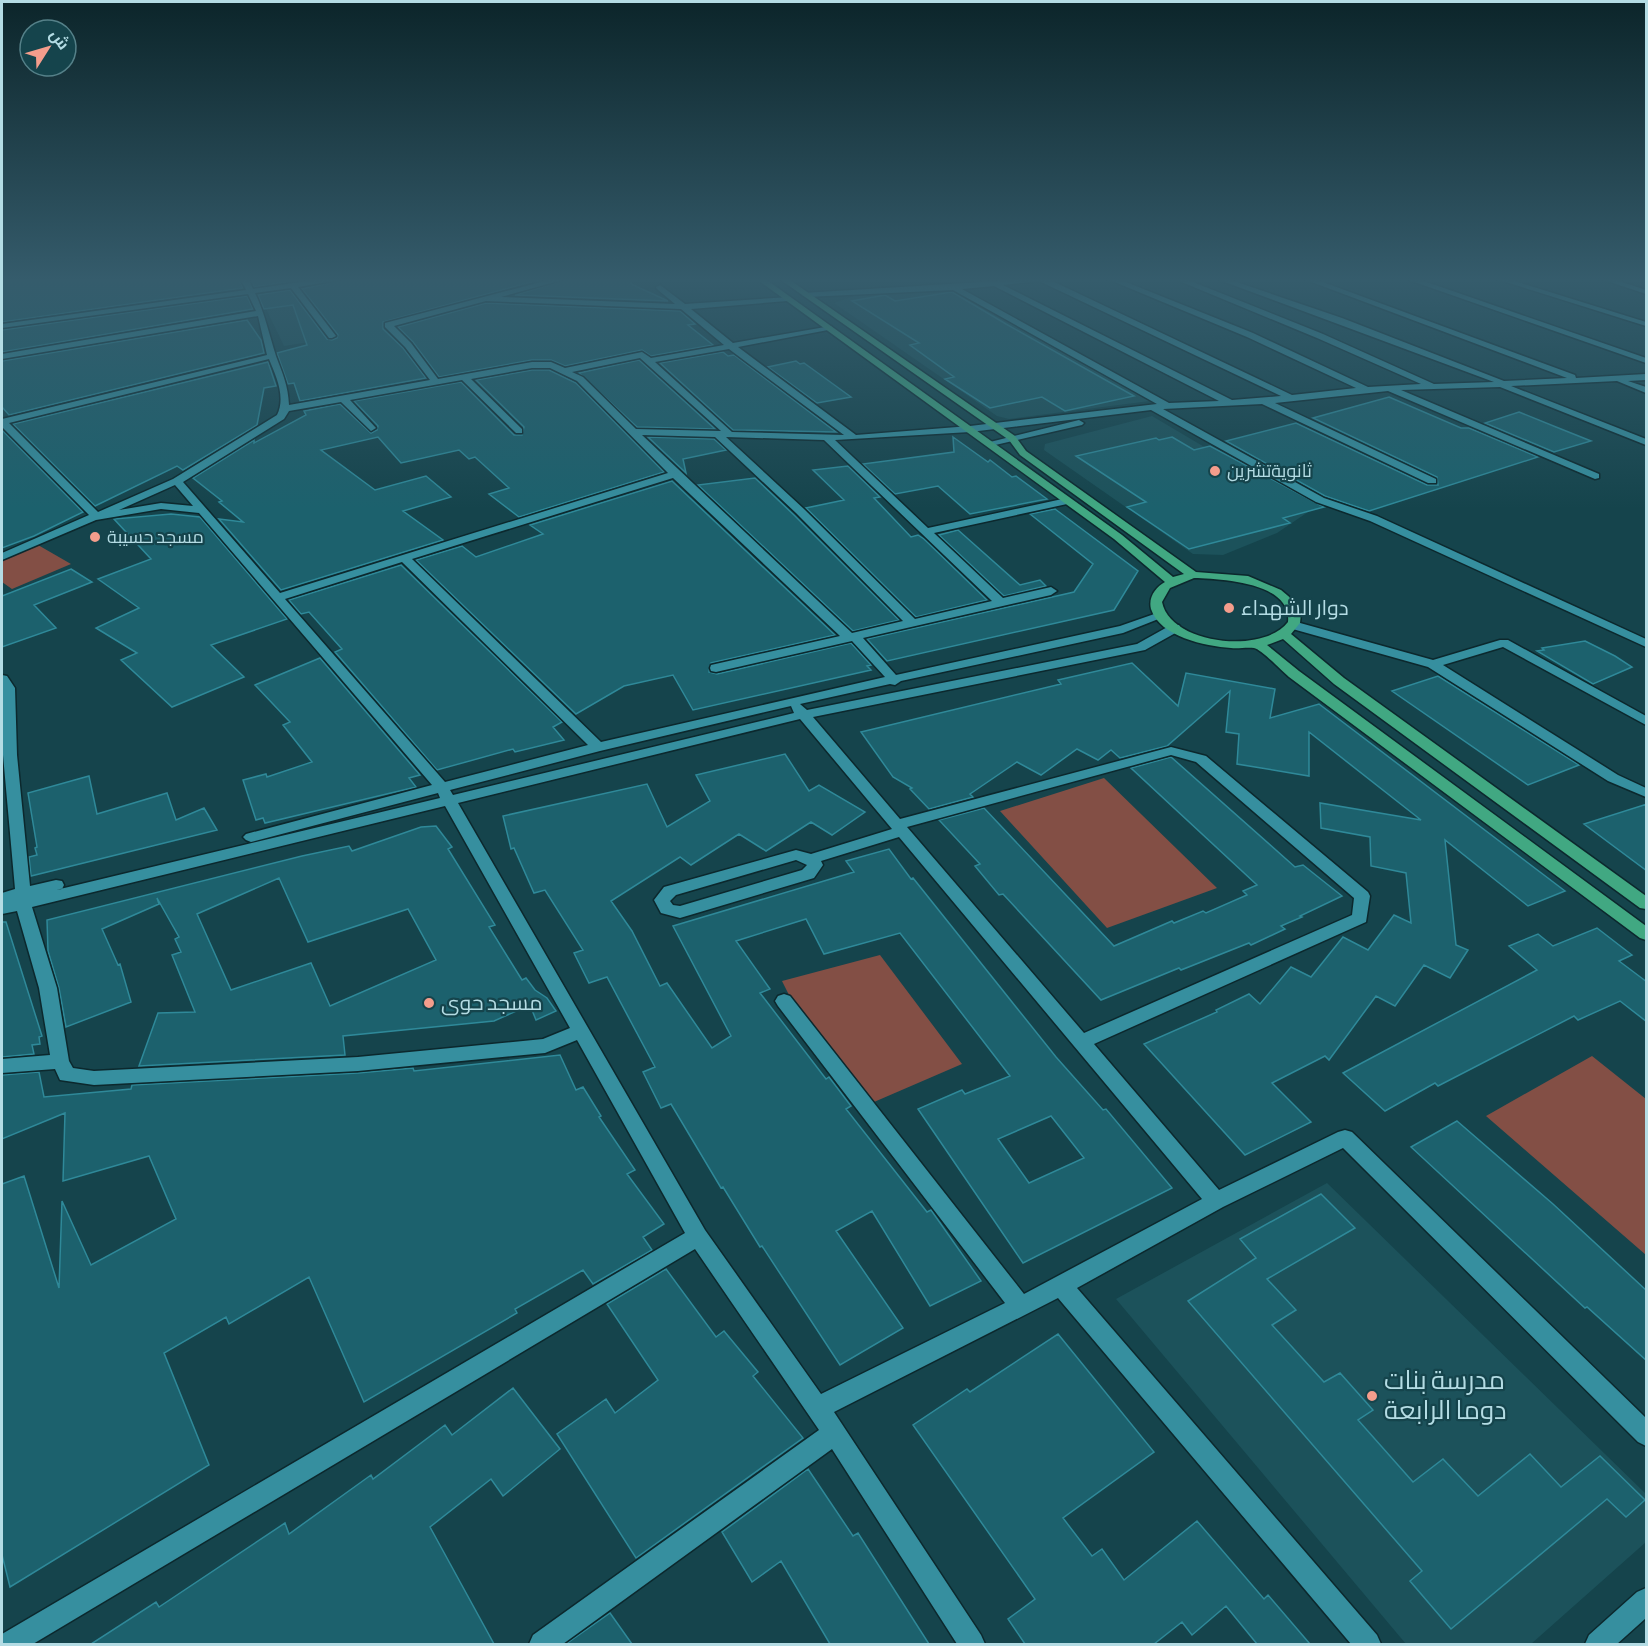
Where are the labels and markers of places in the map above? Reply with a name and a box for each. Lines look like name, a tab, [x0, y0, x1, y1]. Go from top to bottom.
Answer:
place label: ثانويةتشرين	[1227, 461, 1312, 482]
marker: ثانويةتشرين	[1208, 464, 1222, 478]
place label: مسجد حسيبة	[107, 527, 204, 548]
marker: مسجد حسيبة	[88, 530, 102, 544]
place label: دوار الشهداء	[1241, 596, 1349, 621]
marker: دوار الشهداء	[1222, 601, 1236, 615]
place label: مسجد حوى	[441, 991, 542, 1016]
marker: مسجد حوى	[422, 996, 436, 1010]
place label: مدرسة بنات دوما الرابعة	[1384, 1366, 1507, 1427]
marker: مدرسة بنات دوما الرابعة	[1365, 1389, 1379, 1403]

